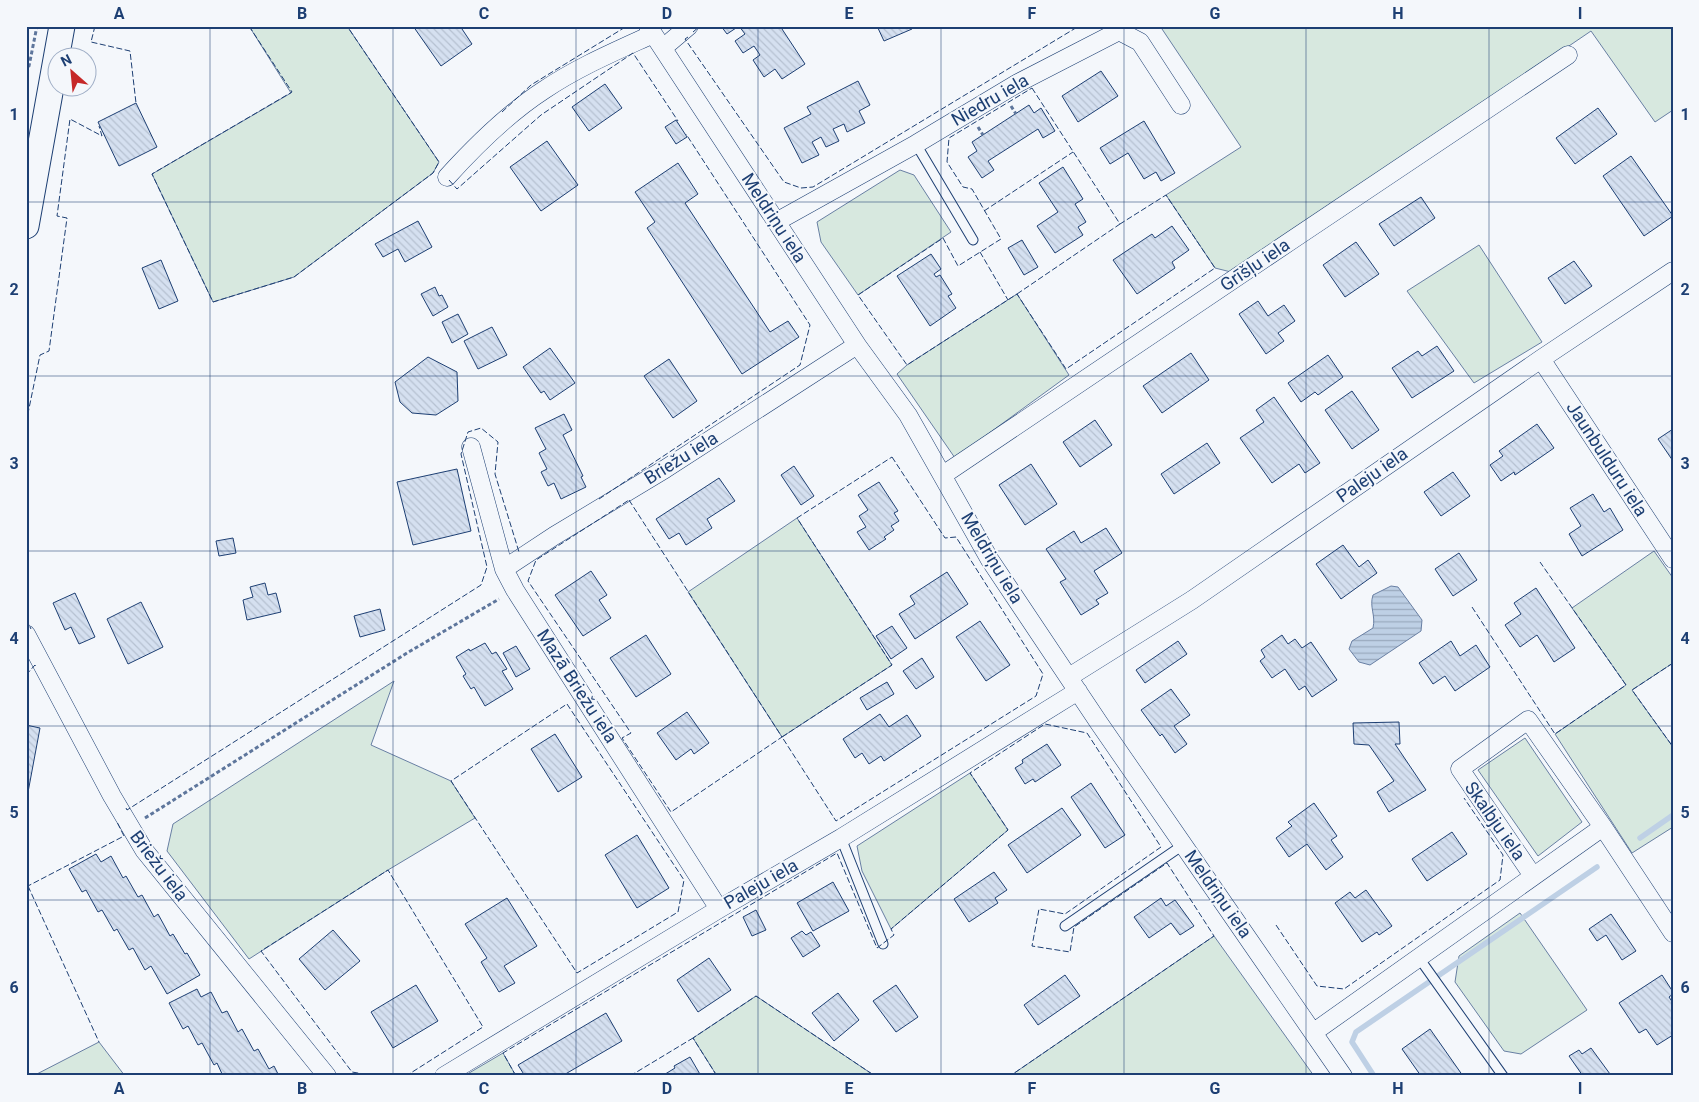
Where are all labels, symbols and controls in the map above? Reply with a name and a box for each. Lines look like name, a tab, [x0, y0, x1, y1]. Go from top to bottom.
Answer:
text: A	[114, 4, 125, 23]
text: B	[297, 4, 307, 23]
text: C	[479, 4, 489, 23]
text: D	[662, 4, 672, 23]
text: E	[845, 4, 854, 23]
text: F	[1028, 4, 1037, 23]
text: G	[1210, 4, 1221, 23]
text: H	[1392, 4, 1404, 23]
text: I	[1578, 4, 1582, 23]
north arrow	[48, 48, 98, 98]
text: N	[58, 51, 74, 70]
street label: Niedru iela	[947, 69, 1032, 130]
text: 1	[9, 105, 19, 124]
text: 1	[1680, 105, 1690, 124]
street label: Meldriņu iela	[737, 169, 811, 267]
street label: Grīšļu iela	[1216, 234, 1294, 296]
text: 2	[9, 280, 19, 299]
text: 2	[1680, 280, 1690, 299]
street label: Jaunbulduru iela	[1562, 397, 1652, 520]
street label: Briežu iela	[640, 427, 721, 488]
street label: Paleju iela	[1332, 443, 1411, 507]
text: 3	[9, 454, 19, 473]
text: 3	[1680, 454, 1690, 473]
street label: Meldriņu iela	[956, 508, 1028, 608]
street label: Mazā Briežu iela	[533, 625, 622, 747]
text: 4	[9, 629, 19, 648]
text: 4	[1680, 629, 1690, 648]
street label: Skalbju iela	[1461, 777, 1530, 864]
text: 5	[9, 803, 19, 822]
text: 5	[1680, 803, 1690, 822]
street label: Briežu iela	[126, 826, 193, 905]
street label: Meldriņu iela	[1180, 846, 1256, 942]
street label: Paleju iela	[720, 854, 801, 913]
text: 6	[9, 978, 19, 997]
text: 6	[1680, 978, 1690, 997]
text: A	[114, 1079, 125, 1098]
text: B	[297, 1079, 307, 1098]
text: C	[479, 1079, 489, 1098]
text: D	[662, 1079, 672, 1098]
text: E	[845, 1079, 854, 1098]
text: F	[1028, 1079, 1037, 1098]
text: G	[1210, 1079, 1221, 1098]
text: H	[1392, 1079, 1404, 1098]
text: I	[1578, 1079, 1582, 1098]

